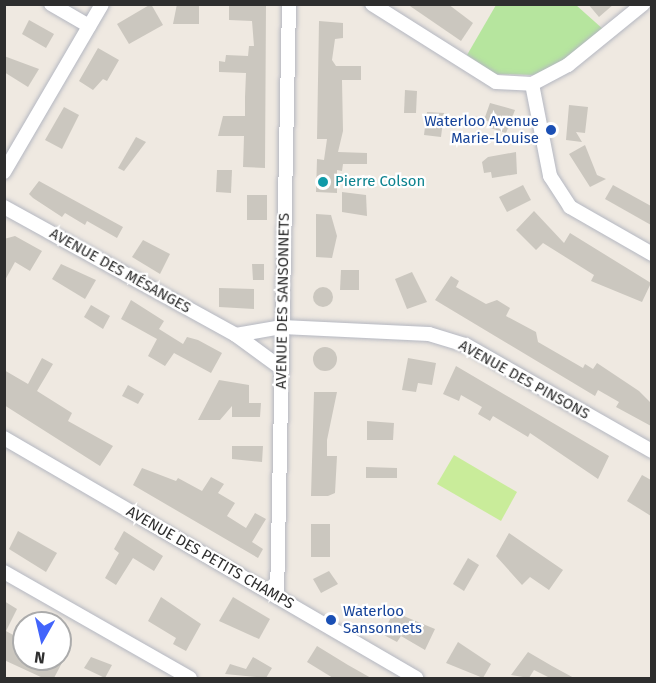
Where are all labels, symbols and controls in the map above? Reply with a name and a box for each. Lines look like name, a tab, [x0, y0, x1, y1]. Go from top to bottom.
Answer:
place label: Waterloo Avenue Marie-Louise	[424, 112, 539, 147]
marker: Waterloo Avenue Marie-Louise	[544, 123, 558, 137]
place label: Pierre Colson	[335, 173, 425, 191]
marker: Pierre Colson	[316, 175, 330, 189]
street label: AVENUE DES SANSONNETS	[272, 213, 294, 389]
street label: AVENUE DES MÉSANGES	[46, 225, 194, 317]
street label: AVENUE DES PINSONS	[455, 337, 593, 423]
street label: AVENUE DES PETITS CHAMPS	[123, 503, 297, 613]
place label: Waterloo Sansonnets	[343, 602, 422, 637]
north arrow	[12, 611, 72, 671]
marker: Waterloo Sansonnets	[324, 613, 338, 627]
text: N	[33, 647, 46, 667]

